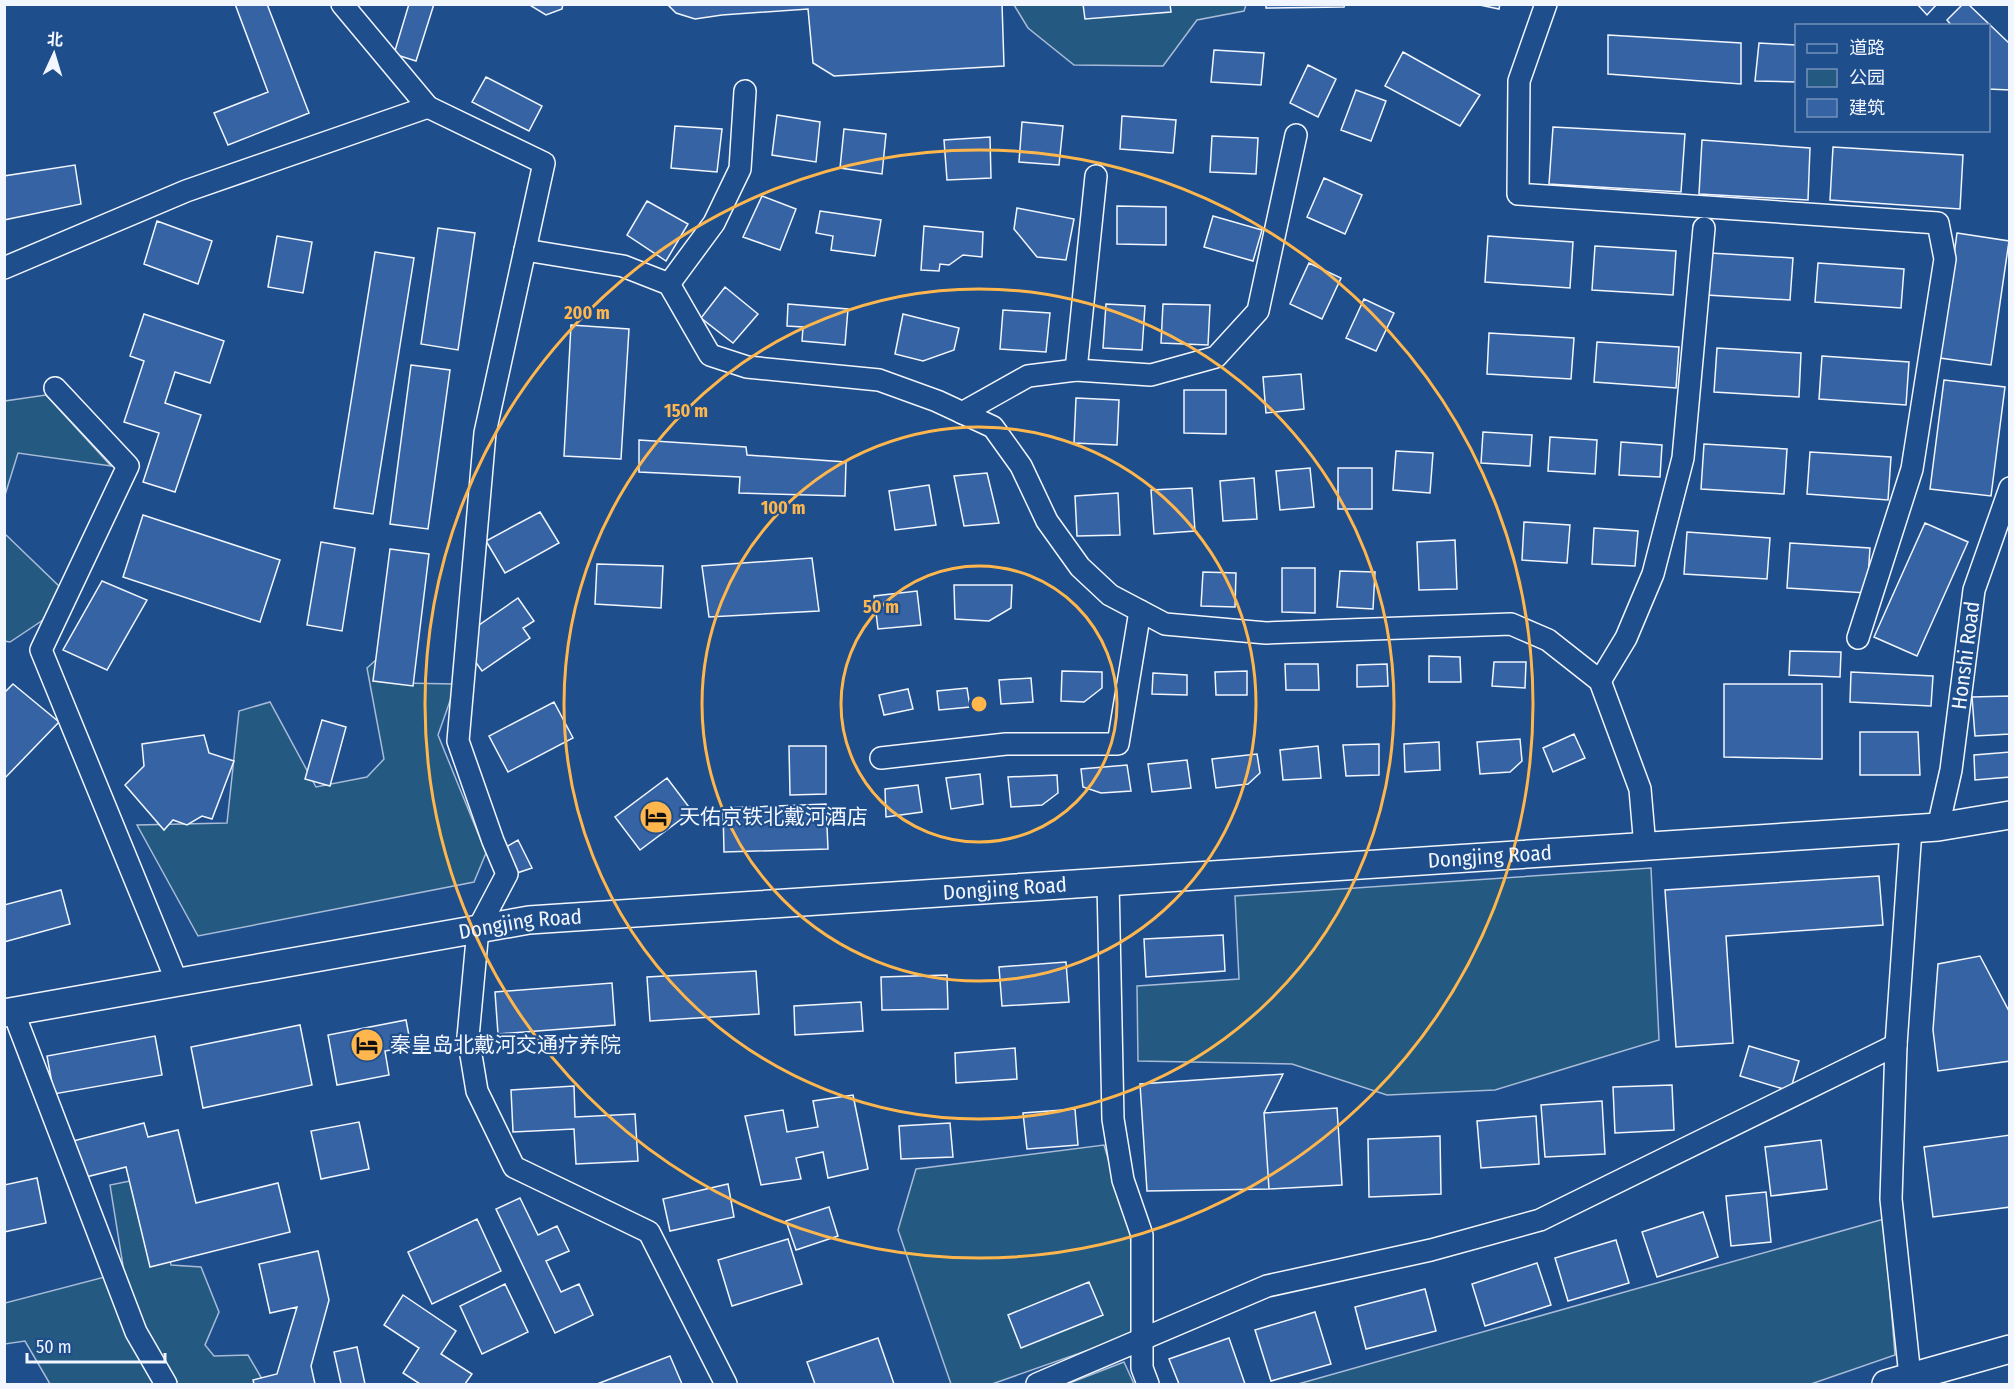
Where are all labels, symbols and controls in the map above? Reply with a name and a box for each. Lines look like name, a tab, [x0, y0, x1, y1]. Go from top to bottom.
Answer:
north arrow	[24, 24, 84, 84]
legend	[1795, 24, 1990, 132]
text: 北	[46, 29, 64, 50]
text: 道路	[1849, 37, 1885, 59]
text: 公园	[1849, 67, 1885, 89]
text: 建筑	[1849, 97, 1885, 119]
text: 200 m	[563, 302, 610, 324]
text: 150 m	[664, 400, 708, 422]
text: 100 m	[761, 497, 805, 519]
text: 50 m	[863, 596, 899, 618]
street label: Honshi Road	[1946, 600, 1985, 711]
centre of rings	[969, 694, 989, 714]
hotel icon: 天佑京铁北戴河酒店	[638, 799, 674, 835]
place label: 天佑京铁北戴河酒店	[679, 804, 868, 830]
street label: Dongjing Road	[1427, 840, 1553, 874]
street label: Dongjing Road	[942, 872, 1068, 906]
street label: Dongjing Road	[457, 904, 583, 945]
hotel icon: 秦皇岛北戴河交通疗养院	[349, 1027, 385, 1063]
place label: 秦皇岛北戴河交通疗养院	[390, 1032, 621, 1058]
scale bar	[27, 1326, 165, 1364]
text: 50 m	[36, 1336, 72, 1358]

